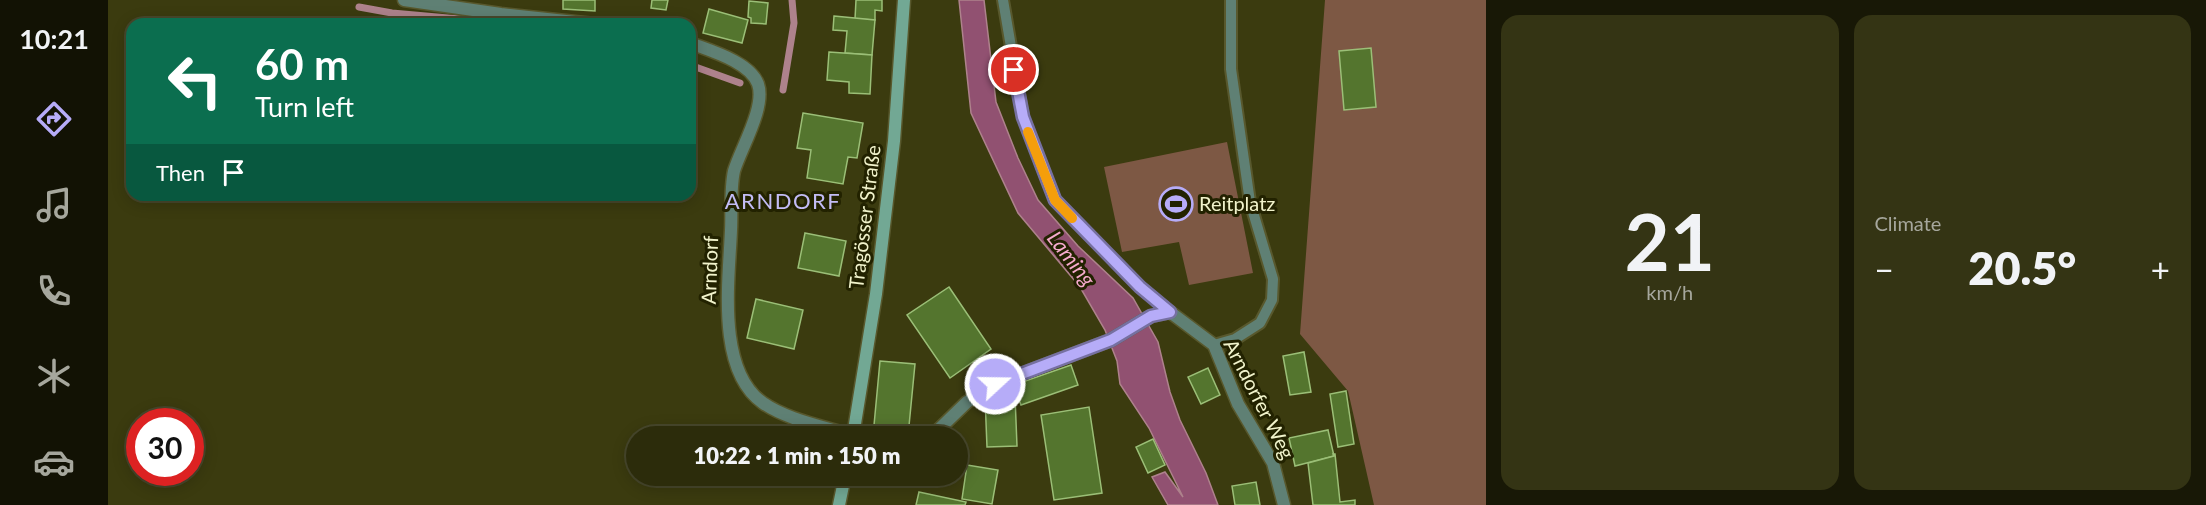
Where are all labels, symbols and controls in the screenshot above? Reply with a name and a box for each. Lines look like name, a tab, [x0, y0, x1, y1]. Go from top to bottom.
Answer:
text: 10:21	[19, 22, 89, 55]
text: 60 m	[255, 39, 349, 89]
icon: left	[156, 42, 234, 120]
pin	[988, 44, 1039, 95]
icon: arrive	[997, 53, 1030, 86]
text: Turn left	[255, 90, 354, 123]
icon: directions	[33, 98, 75, 140]
street label: Tragösser Straße	[843, 144, 885, 290]
icon: arrive	[217, 156, 250, 189]
text: Then	[156, 159, 205, 186]
icon: music	[33, 184, 75, 226]
sports icon: Reitplatz	[1158, 186, 1194, 222]
district label: ARNDORF	[725, 187, 841, 214]
place label: Reitplatz	[1199, 191, 1275, 215]
text: 21	[1625, 194, 1715, 288]
text: Climate	[1875, 211, 1941, 235]
water label: Laming	[1043, 226, 1102, 291]
street label: Arndorf	[696, 235, 722, 305]
text: 20.5°	[1968, 241, 2076, 295]
text: −	[1875, 249, 1894, 289]
text: +	[2151, 249, 2170, 289]
icon: phone	[33, 270, 75, 312]
text: km/h	[1646, 280, 1693, 304]
street label: Arndorfer Weg	[1219, 335, 1300, 462]
position arrow	[963, 352, 1027, 416]
icon: climate	[33, 355, 75, 397]
speed limit sign: 30	[126, 408, 204, 486]
icon: car	[33, 441, 75, 483]
text: 10:22 · 1 min · 150 m	[694, 442, 900, 469]

